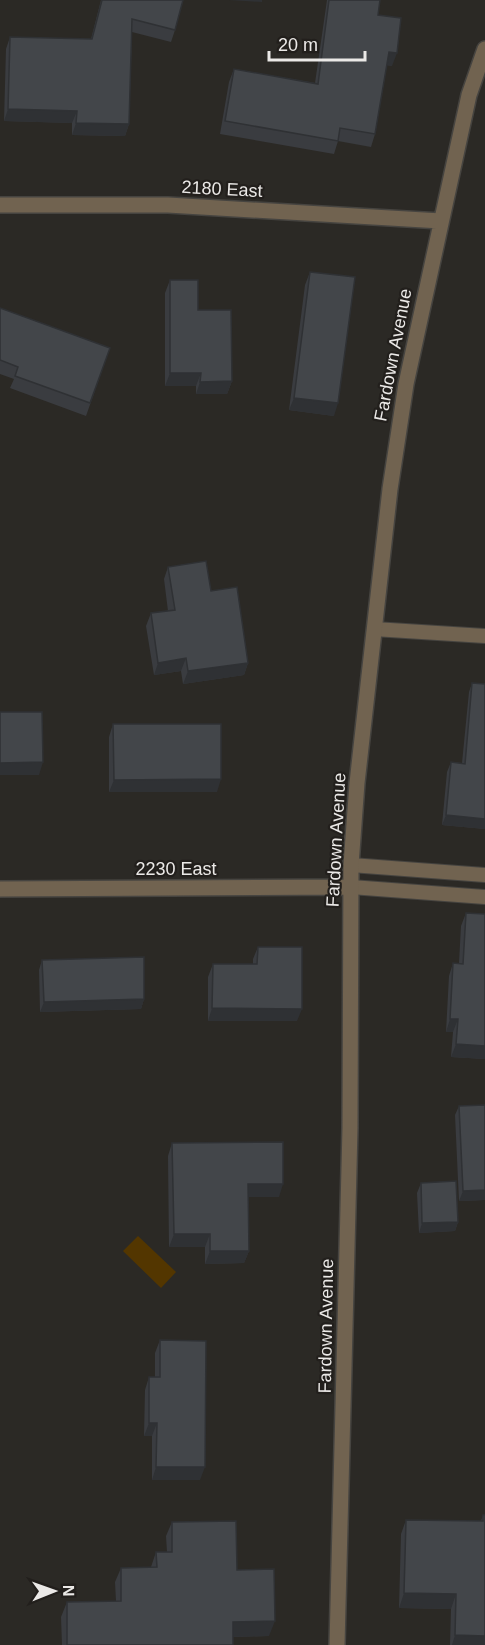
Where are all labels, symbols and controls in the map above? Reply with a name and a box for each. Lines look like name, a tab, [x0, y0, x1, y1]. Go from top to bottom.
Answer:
scale bar	[269, 24, 365, 62]
text: 20 m	[278, 35, 318, 55]
street label: 2180 East	[181, 177, 263, 201]
street label: Fardown Avenue	[370, 287, 416, 423]
street label: Fardown Avenue	[322, 772, 350, 908]
street label: 2230 East	[135, 859, 217, 879]
street label: Fardown Avenue	[315, 1258, 337, 1394]
north arrow	[24, 1561, 84, 1621]
text: N	[60, 1585, 77, 1597]

